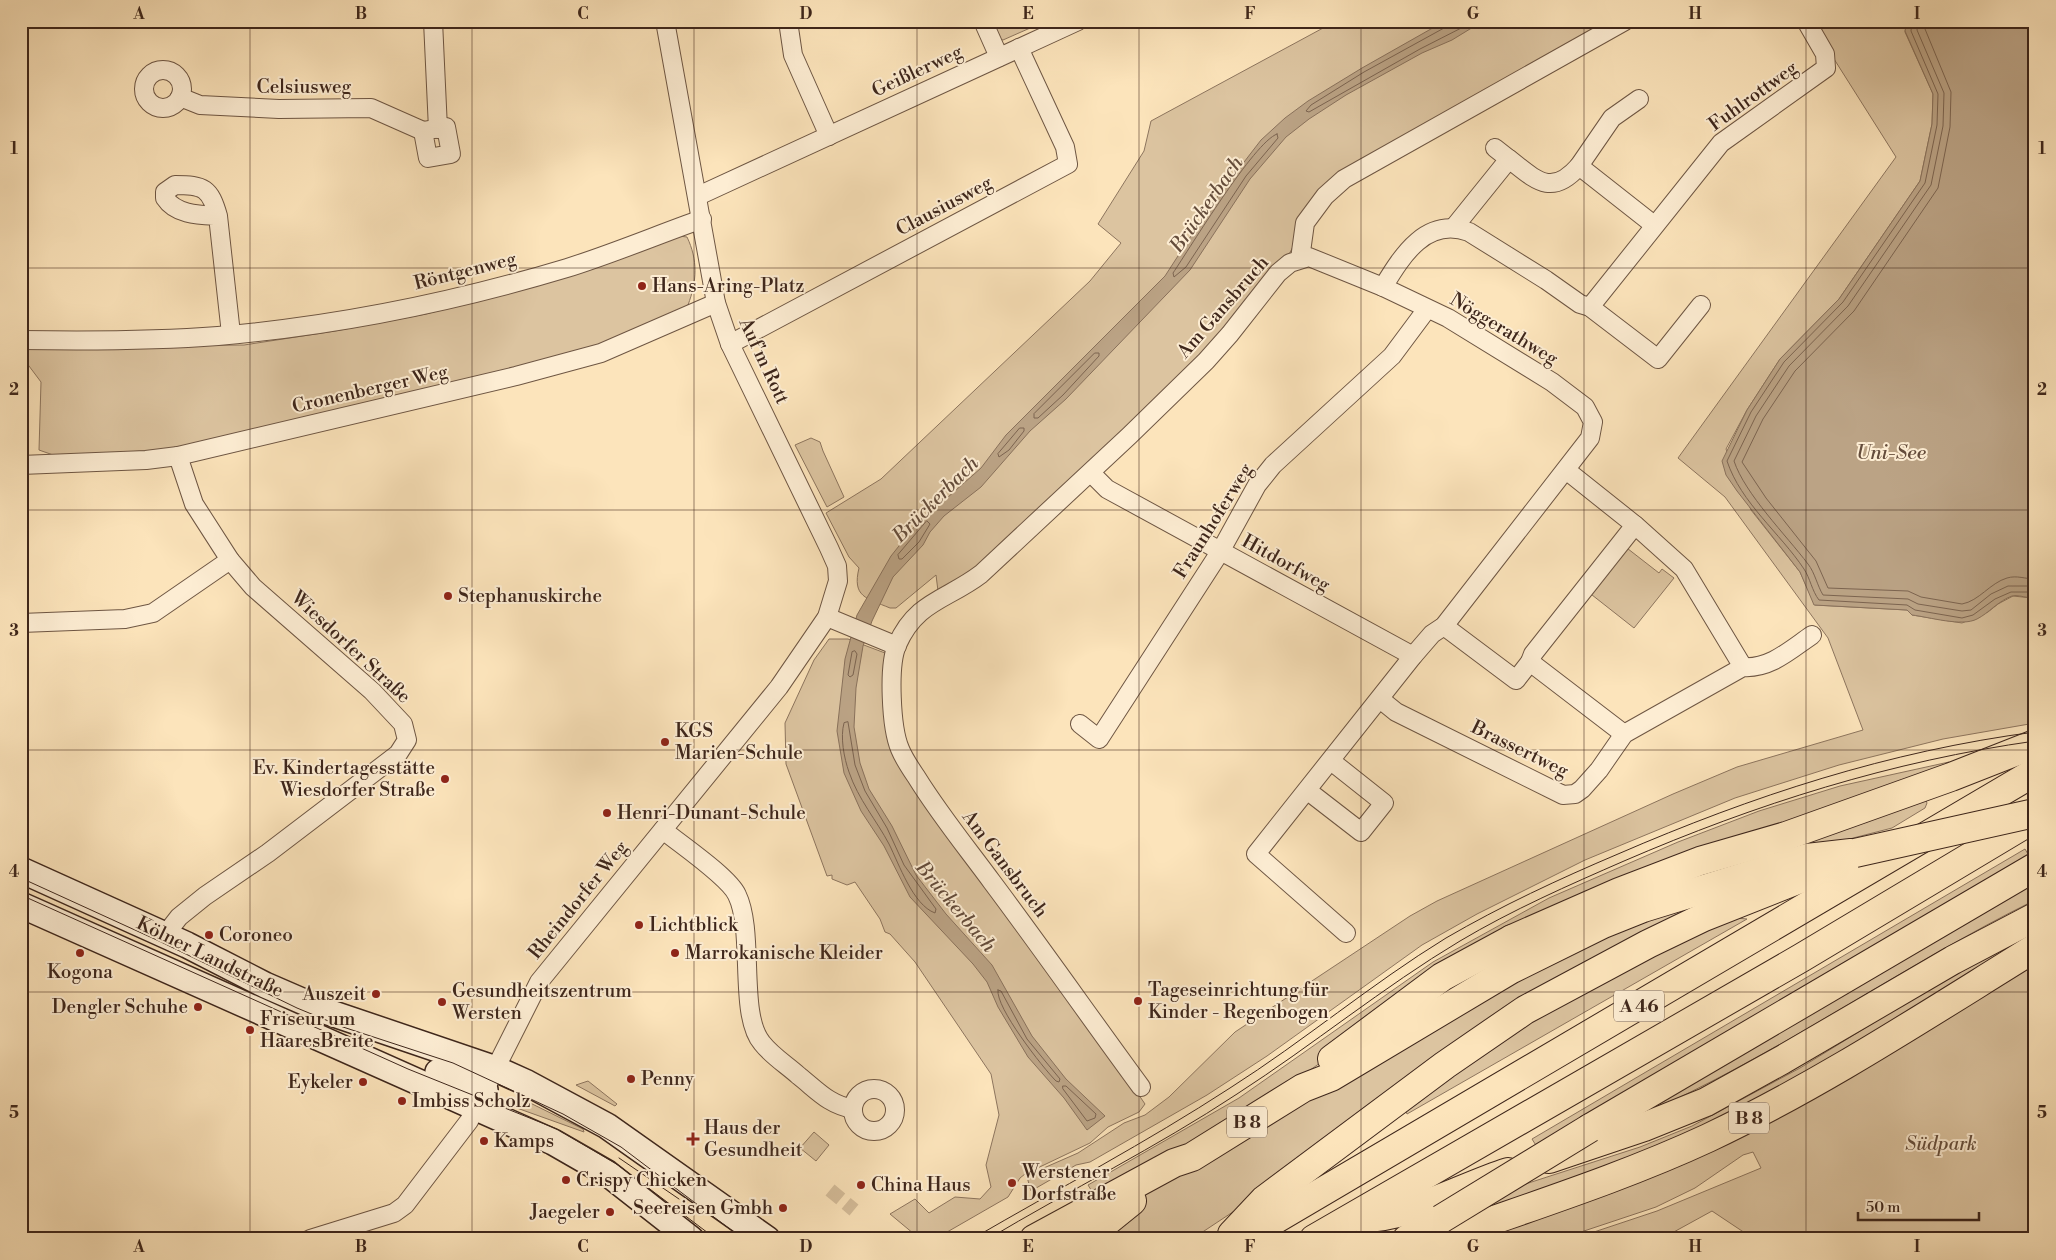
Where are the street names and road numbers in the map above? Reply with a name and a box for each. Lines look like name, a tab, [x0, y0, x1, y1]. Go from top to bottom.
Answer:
street label: Geißlerweg	[868, 40, 966, 102]
street label: Fuhlrottweg	[1704, 55, 1802, 136]
street label: Celsiusweg	[257, 75, 352, 99]
street label: Clausiusweg	[892, 171, 996, 241]
street label: Röntgenweg	[411, 247, 519, 295]
street label: Am Gansbruch	[1171, 251, 1274, 364]
street label: Nöggerathweg	[1446, 287, 1563, 371]
street label: Auf'm Rott	[733, 313, 795, 408]
street label: Cronenberger Weg	[290, 359, 450, 419]
street label: Fraunhoferweg	[1168, 459, 1258, 583]
street label: Hitdorfweg	[1238, 529, 1335, 597]
street label: Wiesdorfer Straße	[286, 585, 416, 709]
street label: Brassertweg	[1467, 715, 1573, 783]
street label: Am Gansbruch	[956, 805, 1053, 922]
street label: Rheindorfer Weg	[523, 836, 633, 964]
street label: Kölner Landstraße	[133, 911, 287, 1003]
road number: A 46	[1614, 990, 1664, 1021]
road number: B 8	[1729, 1102, 1769, 1134]
road number: B 8	[1227, 1106, 1267, 1138]

